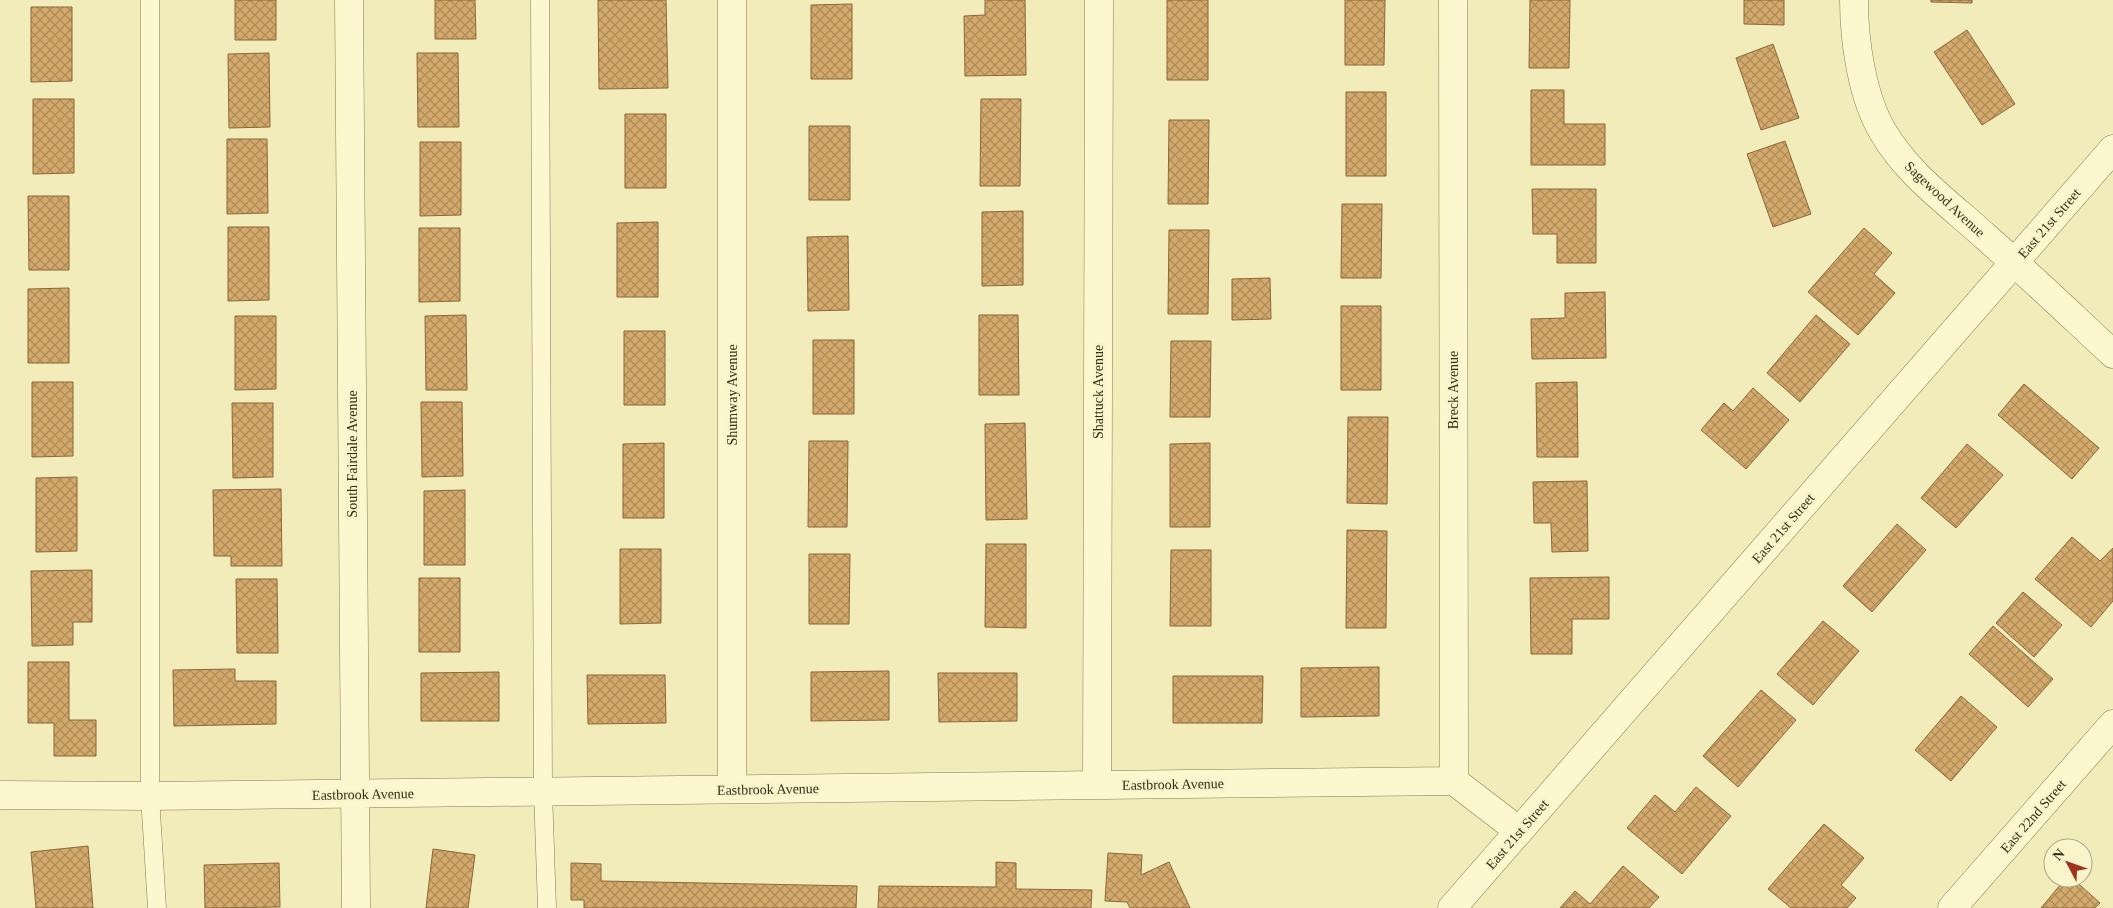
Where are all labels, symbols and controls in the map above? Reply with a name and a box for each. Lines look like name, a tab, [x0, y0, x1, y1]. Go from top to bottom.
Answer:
street label: Sagewood Avenue	[1902, 159, 1988, 240]
street label: East 21st Street	[2015, 185, 2084, 261]
street label: Shumway Avenue	[725, 344, 740, 446]
street label: Shattuck Avenue	[1091, 345, 1106, 439]
street label: Breck Avenue	[1446, 351, 1461, 429]
street label: South Fairdale Avenue	[345, 390, 360, 518]
street label: East 21st Street	[1749, 490, 1818, 566]
street label: Eastbrook Avenue	[1122, 776, 1224, 793]
street label: East 22nd Street	[1998, 777, 2069, 856]
street label: Eastbrook Avenue	[717, 781, 819, 798]
street label: Eastbrook Avenue	[312, 786, 414, 803]
street label: East 21st Street	[1483, 796, 1552, 872]
north arrow	[2043, 838, 2093, 888]
text: N	[2050, 846, 2068, 864]

